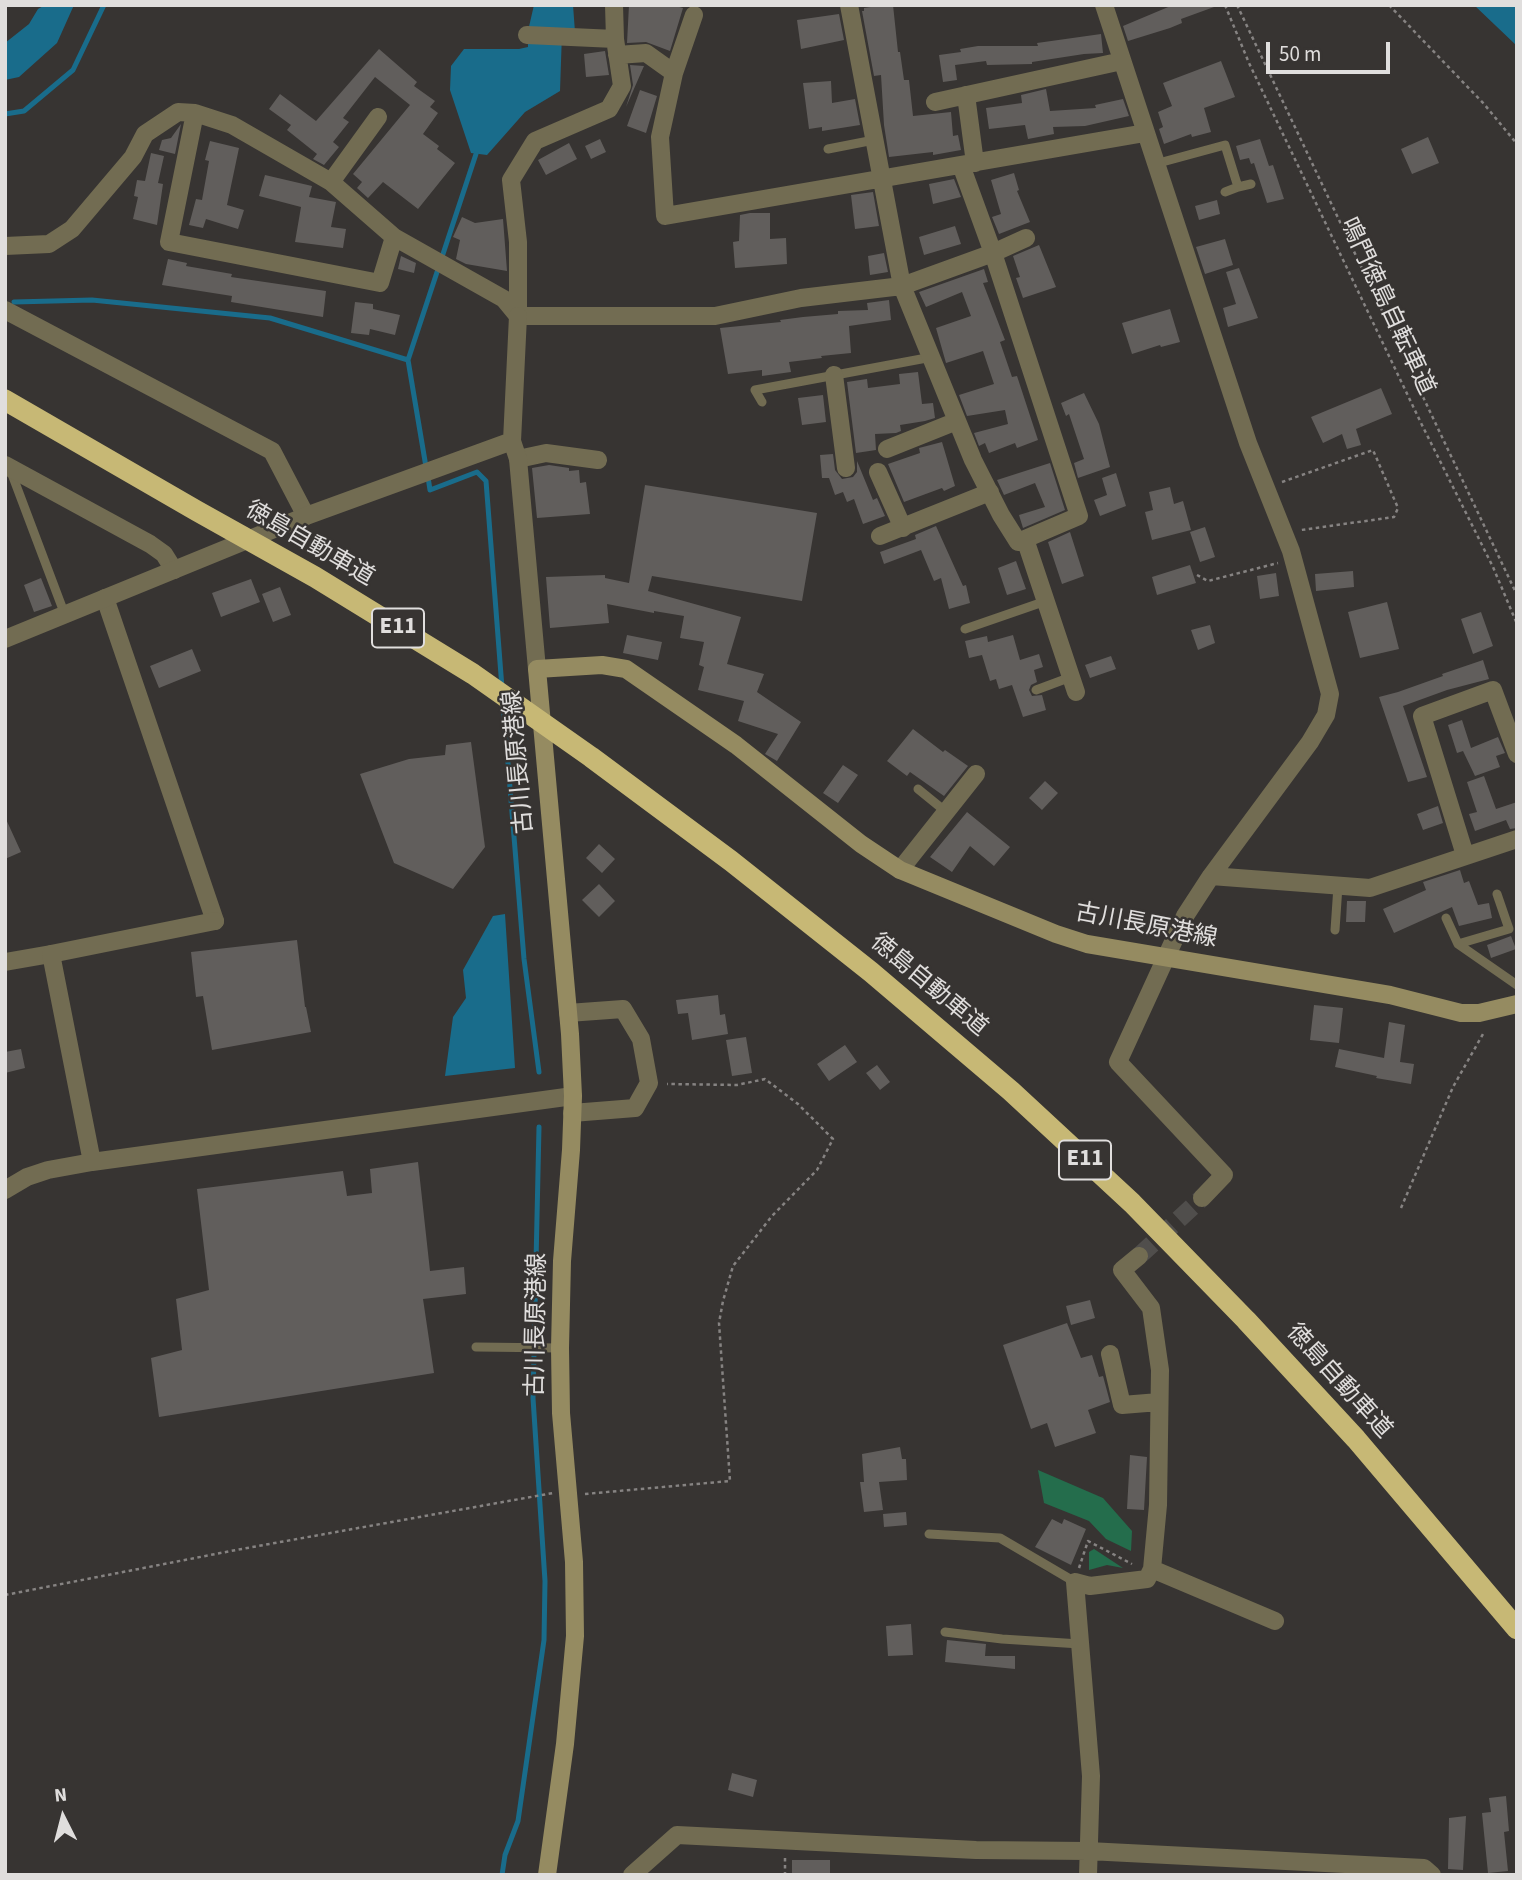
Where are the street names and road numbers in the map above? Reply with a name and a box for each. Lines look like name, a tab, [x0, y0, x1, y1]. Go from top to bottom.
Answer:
street label: 鳴門徳島自転車道	[1332, 214, 1440, 400]
street label: 徳島自動車道	[239, 497, 379, 593]
road number: E11	[372, 608, 424, 648]
street label: 古川長原港線	[499, 689, 541, 835]
street label: 古川長原港線	[1073, 899, 1219, 955]
street label: 徳島自動車道	[864, 929, 992, 1043]
road number: E11	[1059, 1140, 1111, 1180]
street label: 古川長原港線	[522, 1253, 554, 1397]
street label: 徳島自動車道	[1279, 1319, 1397, 1445]

